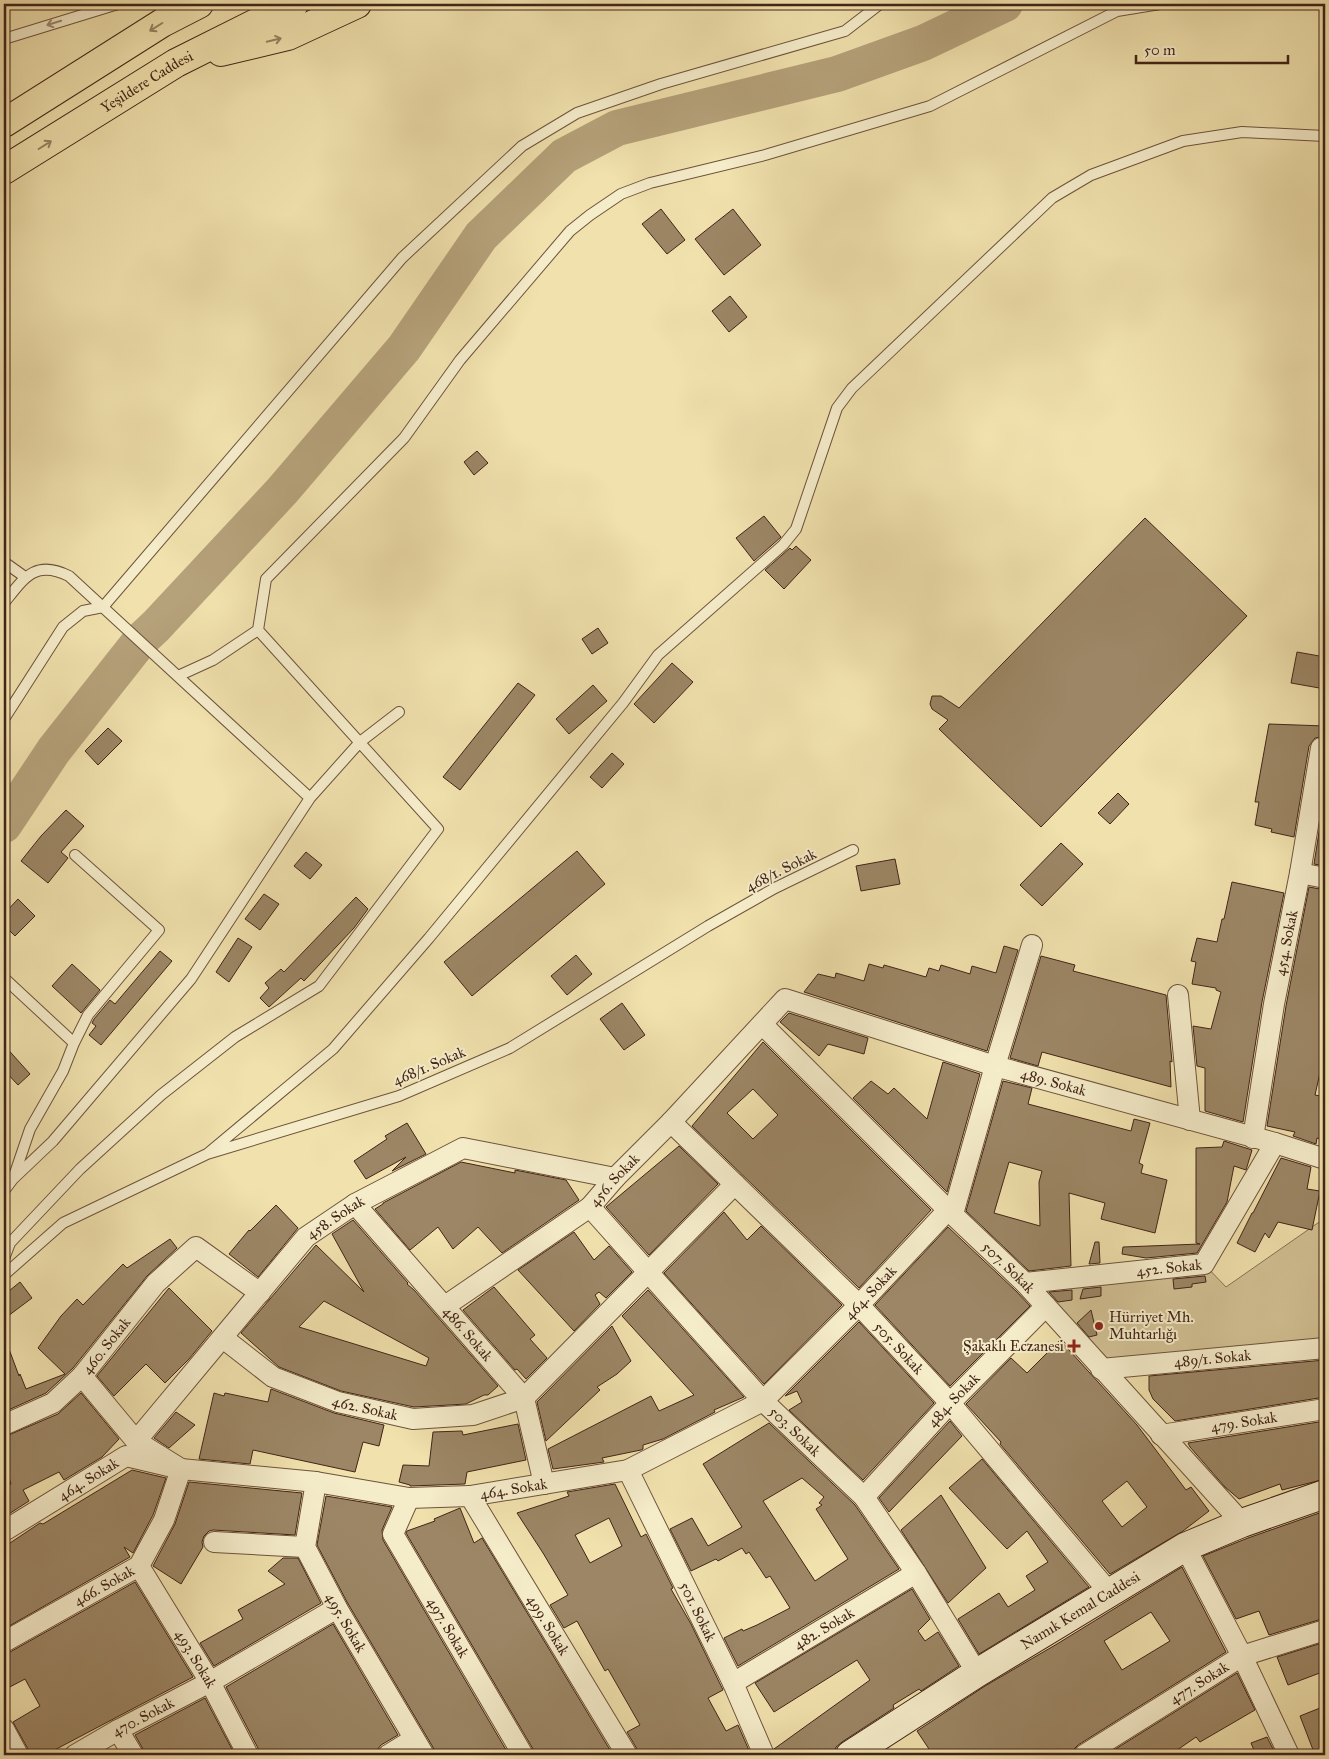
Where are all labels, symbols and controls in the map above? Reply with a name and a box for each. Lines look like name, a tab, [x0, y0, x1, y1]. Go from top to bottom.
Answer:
one-way arrow	[47, 19, 63, 29]
one-way arrow	[149, 22, 163, 32]
scale bar	[1136, 32, 1289, 64]
one-way arrow	[266, 35, 282, 44]
text: 50 m	[1144, 41, 1176, 59]
street label: Yeşildere Caddesi	[97, 47, 196, 117]
one-way arrow	[38, 139, 52, 149]
street label: 468/1. Sokak	[743, 845, 819, 895]
street label: 454. Sokak	[1271, 908, 1301, 977]
street label: 468/1. Sokak	[390, 1043, 468, 1089]
street label: 489. Sokak	[1019, 1065, 1088, 1100]
street label: 456. Sokak	[585, 1150, 643, 1210]
street label: 458. Sokak	[303, 1192, 368, 1243]
street label: 507. Sokak	[978, 1238, 1039, 1297]
street label: 452. Sokak	[1135, 1255, 1203, 1280]
street label: 464. Sokak	[841, 1262, 900, 1323]
street label: 486. Sokak	[439, 1303, 497, 1365]
place label: Hürriyet Mh. Muhtarlığı	[1109, 1308, 1194, 1343]
street label: 460. Sokak	[78, 1314, 134, 1378]
street label: 505. Sokak	[870, 1318, 928, 1378]
marker: Hürriyet Mh. Muhtarlığı	[1093, 1320, 1105, 1332]
place label: Şakaklı Eczanesi	[963, 1337, 1064, 1355]
marker: Şakaklı Eczanesi	[1068, 1340, 1080, 1352]
street label: 489/1. Sokak	[1173, 1346, 1252, 1371]
street label: 484. Sokak	[924, 1369, 984, 1431]
street label: 462. Sokak	[330, 1392, 400, 1424]
street label: 503. Sokak	[765, 1403, 825, 1460]
street label: 479. Sokak	[1210, 1408, 1278, 1436]
street label: 464. Sokak	[55, 1454, 122, 1505]
street label: 464. Sokak	[479, 1474, 549, 1503]
street label: 466. Sokak	[71, 1561, 138, 1610]
street label: Namık Kemal Caddesi	[1017, 1567, 1143, 1653]
street label: 501. Sokak	[676, 1579, 720, 1645]
street label: 495. Sokak	[322, 1590, 370, 1656]
street label: 499. Sokak	[523, 1592, 573, 1659]
street label: 497. Sokak	[423, 1594, 473, 1661]
street label: 482. Sokak	[791, 1603, 857, 1653]
street label: 493. Sokak	[171, 1626, 221, 1691]
street label: 477. Sokak	[1166, 1658, 1232, 1708]
street label: 470. Sokak	[109, 1693, 177, 1740]

